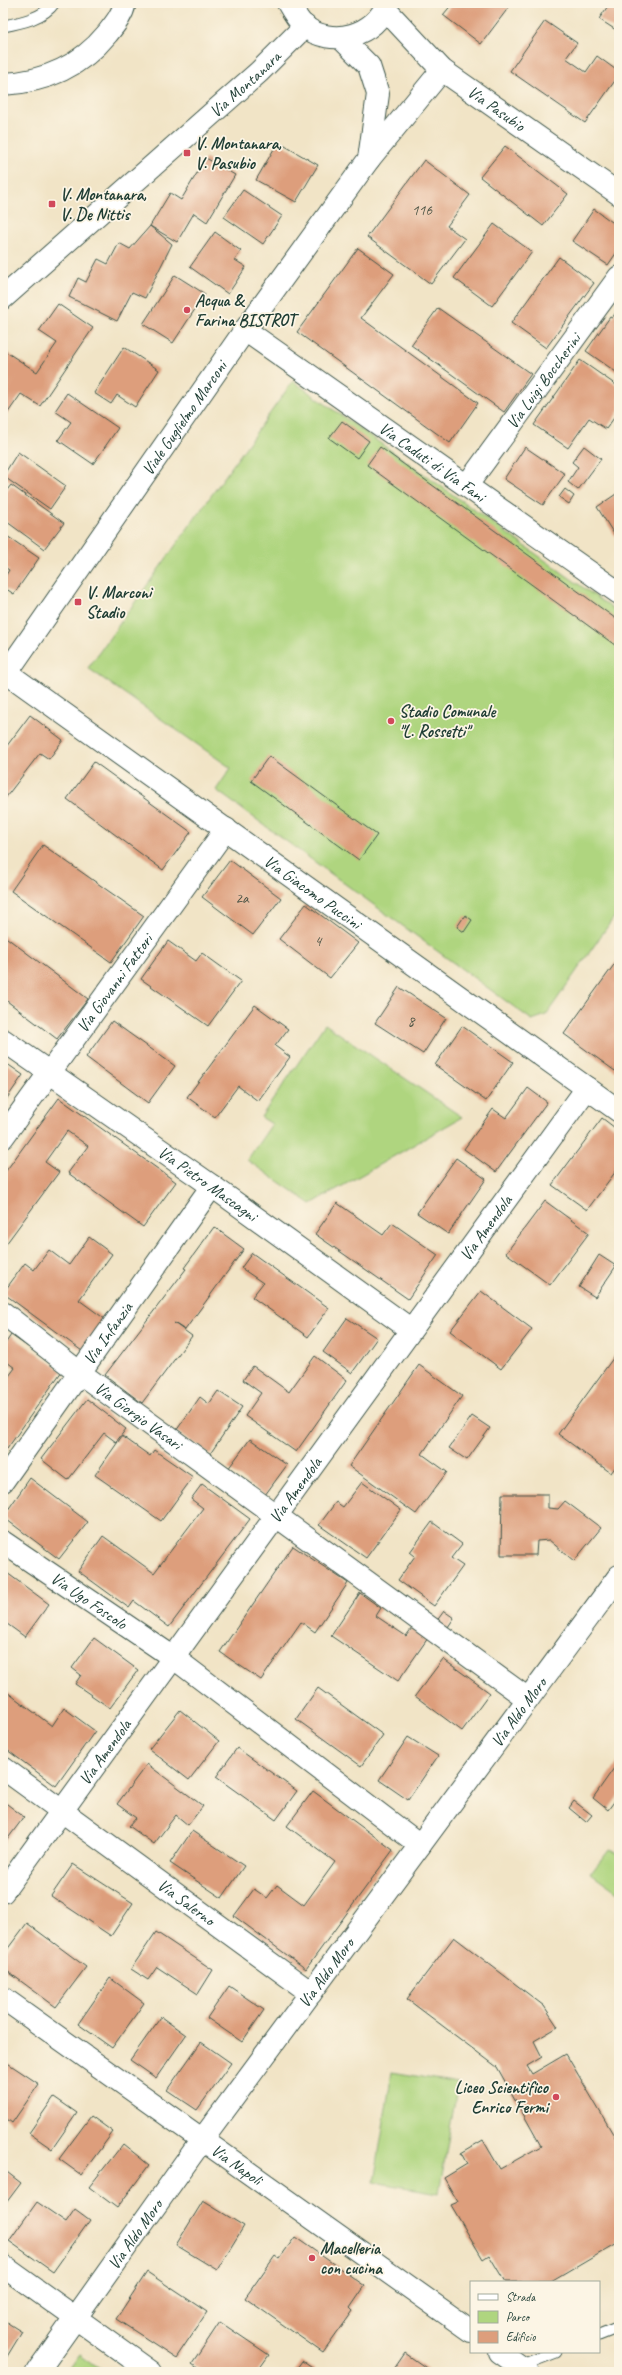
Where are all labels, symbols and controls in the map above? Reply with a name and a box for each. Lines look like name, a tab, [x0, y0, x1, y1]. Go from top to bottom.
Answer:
street label: Via Montanara	[205, 45, 287, 122]
street label: Via Pasubio	[463, 81, 530, 136]
place label: V. Montanara, V. Pasubio	[195, 133, 282, 174]
marker: V. Montanara, V. Pasubio	[182, 148, 192, 158]
place label: V. Montanara, V. De Nittis	[60, 184, 147, 225]
marker: V. Montanara, V. De Nittis	[47, 199, 57, 209]
house number: 116	[412, 201, 433, 220]
place label: Acqua & Farina BISTROT	[195, 290, 300, 331]
marker: Acqua & Farina BISTROT	[182, 305, 192, 315]
street label: Via Luigi Boccherini	[502, 327, 587, 433]
street label: Viale Guglielmo Marconi	[137, 355, 233, 479]
street label: Via Caduti di Via Fani	[375, 418, 491, 508]
place label: V. Marconi Stadio	[86, 582, 154, 623]
marker: V. Marconi Stadio	[73, 597, 83, 607]
place label: Stadio Comunale "L. Rossetti"	[399, 701, 498, 742]
marker: Stadio Comunale "L. Rossetti"	[386, 716, 396, 726]
street label: Via Giacomo Puccini	[260, 850, 367, 936]
house number: 2a	[235, 889, 250, 908]
street label: Via Giovanni Fattori	[72, 928, 159, 1037]
house number: 4	[315, 932, 323, 951]
house number: 8	[408, 1012, 416, 1031]
street label: Via Pietro Mascagni	[154, 1142, 263, 1227]
street label: Via Amendola	[455, 1190, 517, 1265]
street label: Via Infanzia	[79, 1297, 138, 1369]
street label: Via Giorgio Vasari	[91, 1377, 188, 1456]
street label: Via Amendola	[265, 1452, 327, 1527]
street label: Via Ugo Foscolo	[47, 1568, 132, 1635]
street label: Via Aldo Moro	[486, 1672, 553, 1751]
street label: Via Amendola	[74, 1714, 137, 1789]
street label: Via Salerno	[153, 1874, 220, 1931]
street label: Via Aldo Moro	[294, 1932, 360, 2012]
place label: Liceo Scientifico Enrico Fermi	[455, 2077, 551, 2118]
marker: Liceo Scientifico Enrico Fermi	[551, 2092, 561, 2102]
street label: Via Napoli	[207, 2140, 268, 2191]
street label: Via Aldo Moro	[103, 2194, 169, 2274]
place label: Macelleria con cucina	[320, 2238, 383, 2279]
marker: Macelleria con cucina	[307, 2253, 317, 2263]
legend	[470, 2281, 600, 2353]
text: Strada	[506, 2289, 536, 2305]
text: Parco	[506, 2309, 531, 2325]
text: Edificio	[506, 2329, 536, 2345]

